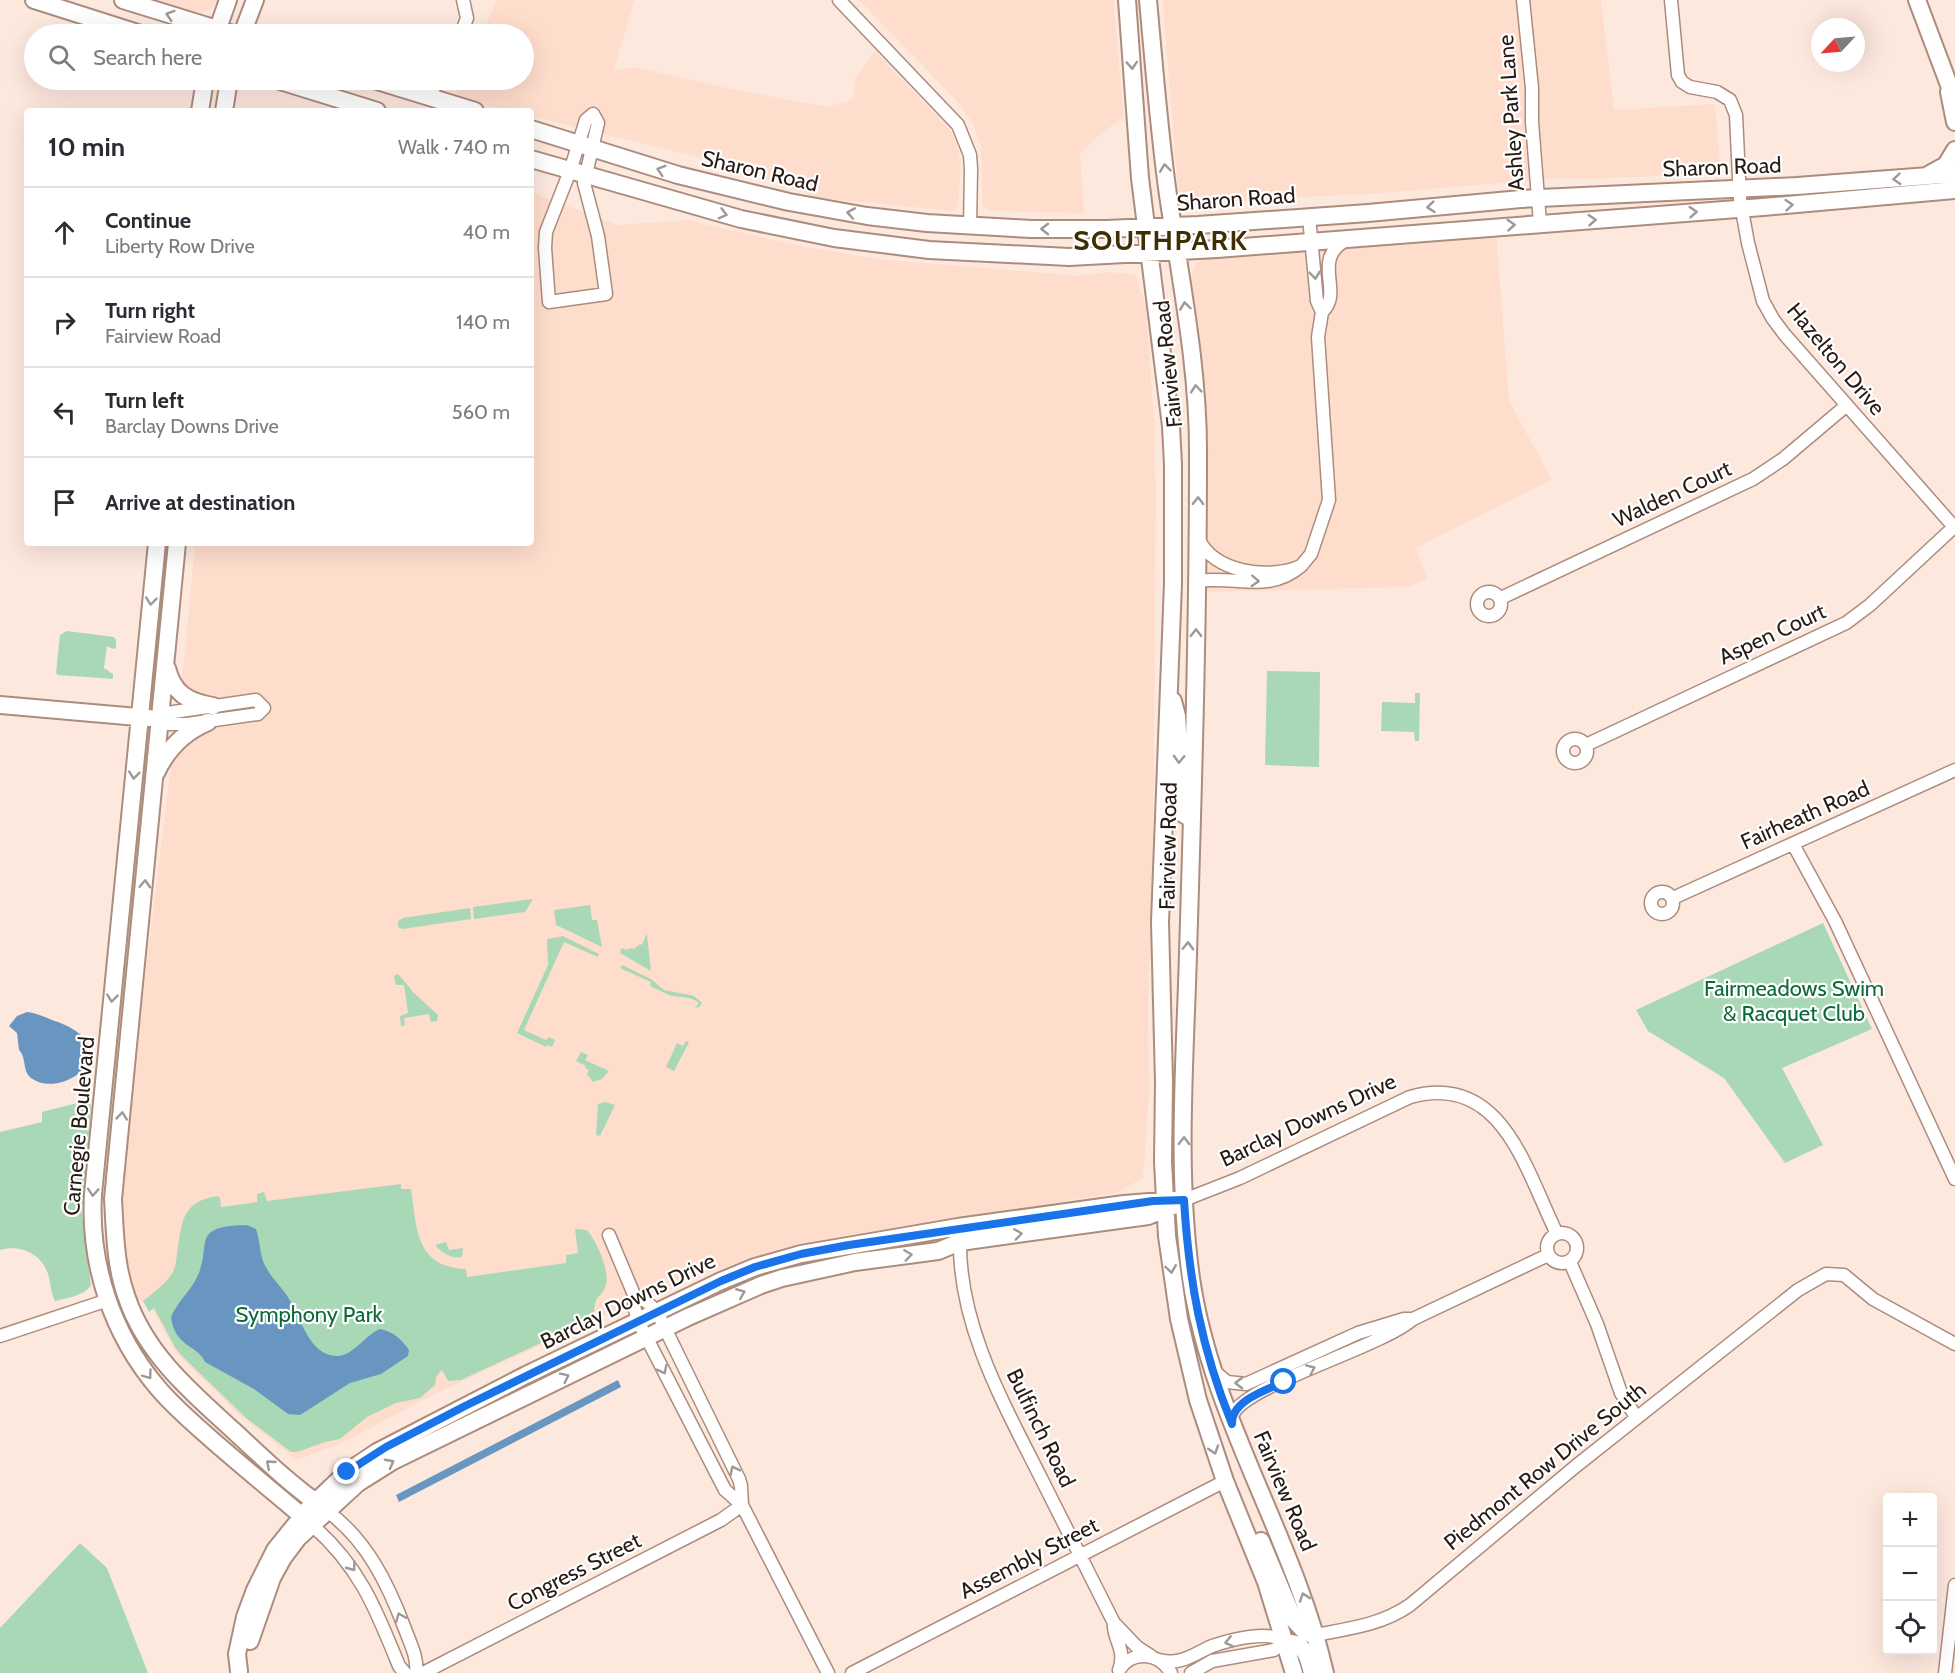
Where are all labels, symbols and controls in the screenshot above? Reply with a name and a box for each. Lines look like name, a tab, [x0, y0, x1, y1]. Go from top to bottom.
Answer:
one-way arrow	[165, 10, 176, 22]
north arrow	[1811, 18, 1865, 72]
search box	[24, 24, 534, 90]
street label: Ashley Park Lane	[1492, 34, 1530, 192]
icon: search	[45, 41, 78, 74]
text: Search here	[93, 44, 202, 71]
one-way arrow	[1125, 60, 1138, 69]
text: 10 min	[48, 131, 125, 163]
text: Walk · 740 m	[398, 135, 510, 159]
street label: Sharon Road	[699, 144, 821, 198]
street label: Sharon Road	[1662, 151, 1782, 183]
one-way arrow	[1159, 163, 1172, 173]
one-way arrow	[656, 165, 667, 177]
one-way arrow	[1892, 172, 1901, 185]
street label: Sharon Road	[1176, 181, 1296, 217]
one-way arrow	[1785, 199, 1794, 212]
one-way arrow	[1427, 200, 1436, 213]
one-way arrow	[1689, 205, 1698, 218]
one-way arrow	[717, 206, 727, 219]
text: Continue	[105, 207, 191, 234]
one-way arrow	[846, 207, 856, 220]
one-way arrow	[1588, 213, 1597, 226]
icon: ahead	[48, 216, 81, 249]
one-way arrow	[1507, 219, 1516, 232]
text: 40 m	[462, 220, 510, 244]
one-way arrow	[1041, 223, 1050, 235]
district label: SOUTHPARK	[1073, 223, 1249, 257]
text: Liberty Row Drive	[105, 234, 255, 258]
one-way arrow	[1308, 270, 1321, 279]
text: Turn right	[105, 297, 195, 324]
street label: Hazelton Drive	[1781, 297, 1891, 421]
street label: Fairview Road	[1148, 299, 1188, 429]
one-way arrow	[1180, 302, 1192, 311]
icon: right	[48, 306, 81, 339]
text: 140 m	[456, 310, 510, 334]
text: Fairview Road	[105, 324, 221, 348]
one-way arrow	[1190, 384, 1203, 393]
text: Turn left	[105, 387, 184, 414]
icon: left	[48, 396, 81, 429]
text: 560 m	[452, 400, 510, 424]
text: Barclay Downs Drive	[105, 414, 279, 438]
street label: Walden Court	[1608, 455, 1736, 533]
icon: arrive	[48, 486, 81, 519]
text: Arrive at destination	[105, 489, 295, 516]
one-way arrow	[1192, 497, 1204, 506]
one-way arrow	[1250, 575, 1259, 588]
one-way arrow	[145, 597, 158, 606]
street label: Aspen Court	[1714, 597, 1830, 670]
one-way arrow	[1189, 628, 1202, 637]
one-way arrow	[1172, 755, 1185, 764]
one-way arrow	[128, 771, 141, 780]
street label: Fairheath Road	[1736, 775, 1874, 855]
street label: Fairview Road	[1153, 782, 1183, 910]
one-way arrow	[138, 880, 151, 889]
one-way arrow	[1182, 942, 1195, 951]
park label: Fairmeadows Swim & Racquet Club	[1704, 975, 1884, 1027]
one-way arrow	[107, 994, 119, 1003]
street label: Carnegie Boulevard	[58, 1035, 100, 1217]
street label: Barclay Downs Drive	[1216, 1067, 1400, 1173]
one-way arrow	[115, 1111, 128, 1120]
one-way arrow	[1178, 1137, 1190, 1146]
one-way arrow	[87, 1188, 100, 1197]
one-way arrow	[1014, 1229, 1023, 1241]
street label: Barclay Downs Drive	[536, 1247, 720, 1355]
one-way arrow	[904, 1249, 913, 1261]
one-way arrow	[1164, 1265, 1176, 1274]
one-way arrow	[735, 1288, 746, 1300]
park label: Symphony Park	[236, 1301, 383, 1328]
one-way arrow	[656, 1363, 667, 1374]
street label: Bulfinch Road	[1001, 1364, 1081, 1492]
one-way arrow	[1305, 1365, 1316, 1377]
one-way arrow	[141, 1368, 152, 1379]
route start	[1270, 1368, 1296, 1394]
one-way arrow	[559, 1373, 570, 1384]
street label: Piedmont Row Drive South	[1438, 1376, 1652, 1556]
one-way arrow	[1235, 1377, 1244, 1389]
street label: Fairview Road	[1248, 1427, 1322, 1555]
one-way arrow	[1207, 1444, 1220, 1455]
route end	[333, 1458, 359, 1484]
one-way arrow	[384, 1459, 395, 1470]
one-way arrow	[266, 1460, 277, 1471]
one-way arrow	[730, 1465, 742, 1476]
map controls	[1883, 1493, 1937, 1655]
button: +	[1883, 1493, 1937, 1547]
street label: Assembly Street	[955, 1511, 1103, 1605]
street label: Congress Street	[503, 1527, 646, 1617]
button: −	[1883, 1547, 1937, 1601]
one-way arrow	[344, 1560, 355, 1571]
one-way arrow	[1298, 1592, 1311, 1602]
button: locate	[1883, 1601, 1937, 1655]
one-way arrow	[395, 1613, 407, 1624]
one-way arrow	[1224, 1634, 1234, 1647]

